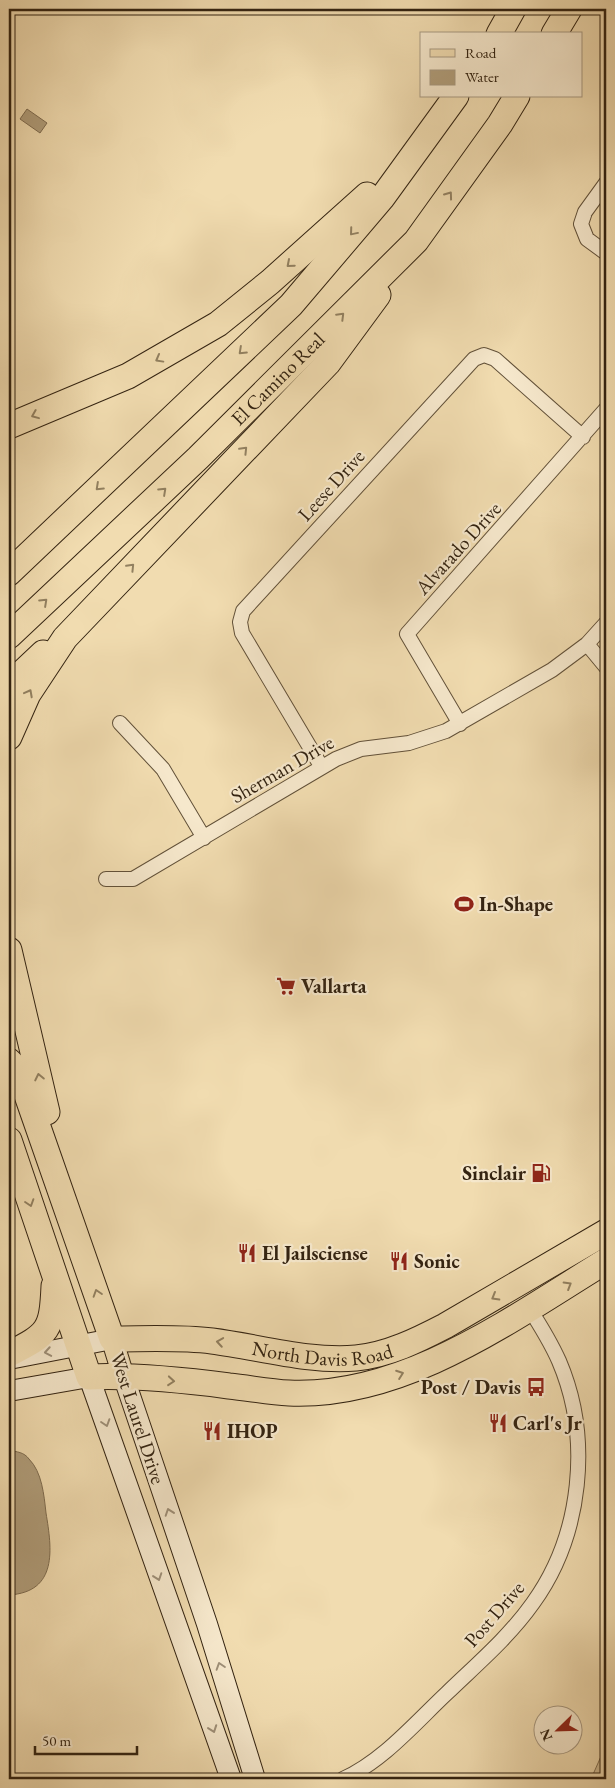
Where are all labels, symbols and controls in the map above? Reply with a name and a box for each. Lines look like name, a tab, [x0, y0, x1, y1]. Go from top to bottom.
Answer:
legend	[420, 32, 582, 98]
text: Road	[465, 43, 497, 62]
text: Water	[465, 67, 499, 86]
one-way arrow	[443, 191, 452, 201]
one-way arrow	[349, 227, 358, 236]
one-way arrow	[287, 258, 296, 267]
one-way arrow	[335, 312, 344, 321]
street label: El Camino Real	[225, 326, 330, 431]
one-way arrow	[239, 345, 248, 354]
one-way arrow	[155, 352, 164, 362]
one-way arrow	[32, 410, 40, 420]
street label: Leese Drive	[292, 443, 370, 526]
one-way arrow	[238, 447, 247, 456]
one-way arrow	[96, 481, 105, 490]
one-way arrow	[157, 488, 166, 497]
street label: Alvarado Drive	[409, 496, 507, 601]
one-way arrow	[125, 564, 134, 573]
one-way arrow	[39, 599, 48, 608]
one-way arrow	[23, 689, 33, 698]
street label: Sherman Drive	[226, 729, 338, 809]
place label: In-Shape	[479, 891, 553, 917]
sports icon: In-Shape	[453, 893, 475, 915]
place label: Vallarta	[301, 973, 367, 999]
supermarket icon: Vallarta	[275, 975, 297, 997]
one-way arrow	[35, 1072, 45, 1081]
place label: Sinclair	[462, 1160, 527, 1186]
fuel station icon: Sinclair	[530, 1162, 552, 1184]
one-way arrow	[24, 1198, 34, 1207]
place label: El Jailsciense	[262, 1240, 368, 1266]
restaurant icon: El Jailsciense	[236, 1242, 258, 1264]
place label: Sonic	[414, 1248, 460, 1274]
restaurant icon: Sonic	[388, 1250, 410, 1272]
one-way arrow	[562, 1281, 571, 1291]
one-way arrow	[92, 1289, 102, 1297]
one-way arrow	[491, 1291, 500, 1301]
street label: North Davis Road	[250, 1335, 397, 1372]
one-way arrow	[216, 1338, 224, 1348]
one-way arrow	[43, 1347, 52, 1357]
street label: West Laurel Drive	[104, 1349, 172, 1487]
one-way arrow	[395, 1370, 403, 1380]
place label: Post / Davis	[421, 1374, 521, 1400]
one-way arrow	[168, 1375, 176, 1386]
bus stop icon: Post / Davis	[525, 1376, 547, 1398]
place label: Carl's Jr	[513, 1410, 583, 1436]
restaurant icon: Carl's Jr	[487, 1412, 509, 1434]
one-way arrow	[101, 1418, 111, 1426]
place label: IHOP	[227, 1418, 278, 1444]
restaurant icon: IHOP	[201, 1420, 223, 1442]
one-way arrow	[164, 1508, 174, 1517]
one-way arrow	[152, 1572, 162, 1580]
street label: Post Drive	[458, 1575, 530, 1652]
one-way arrow	[216, 1662, 226, 1671]
north arrow	[532, 1706, 582, 1756]
scale bar	[35, 1723, 138, 1755]
one-way arrow	[207, 1725, 217, 1733]
text: N	[535, 1726, 557, 1744]
text: 50 m	[42, 1731, 71, 1750]

